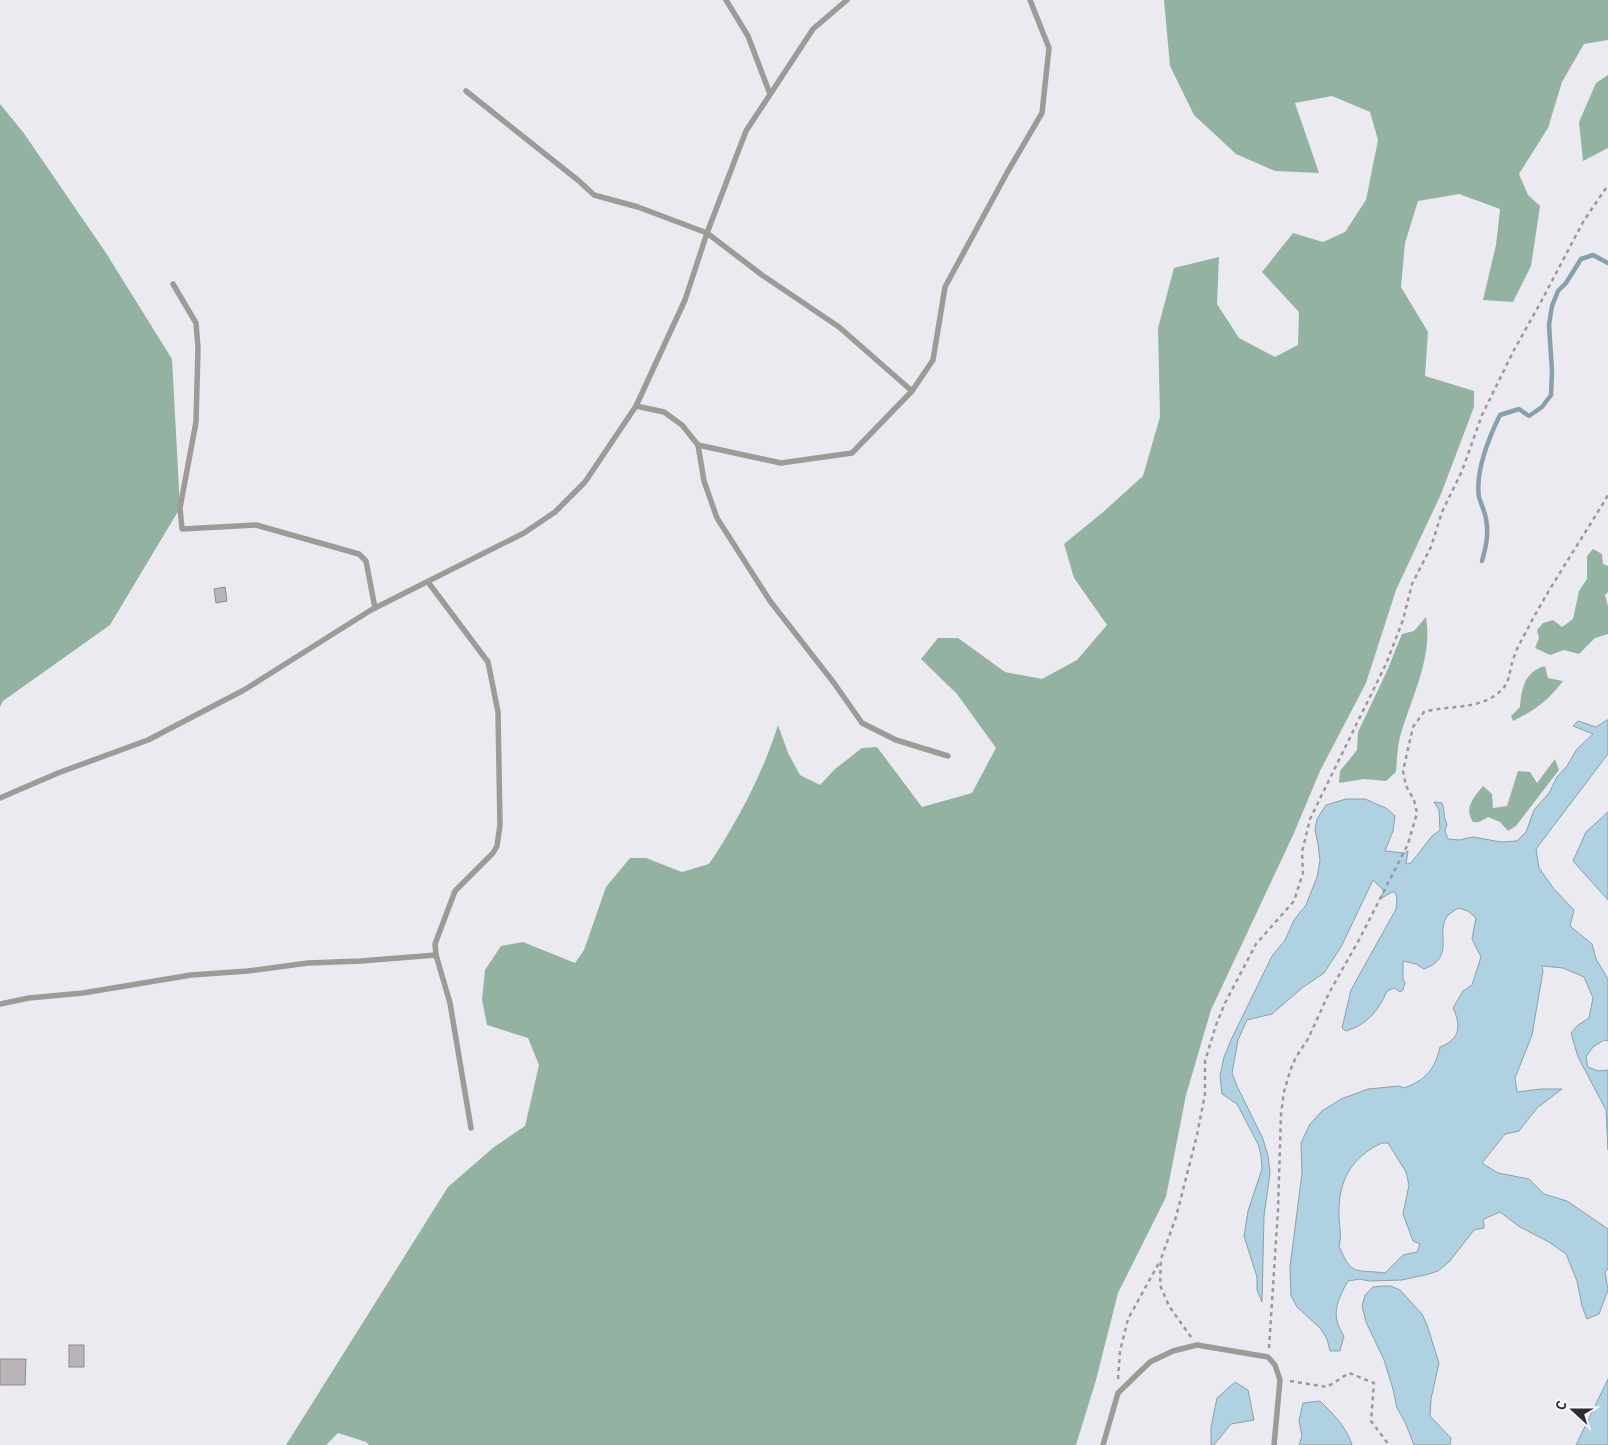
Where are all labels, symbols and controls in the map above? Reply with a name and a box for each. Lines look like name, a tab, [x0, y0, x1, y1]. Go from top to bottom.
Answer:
north arrow	[1548, 1385, 1598, 1435]
text: С	[1553, 1399, 1572, 1413]

